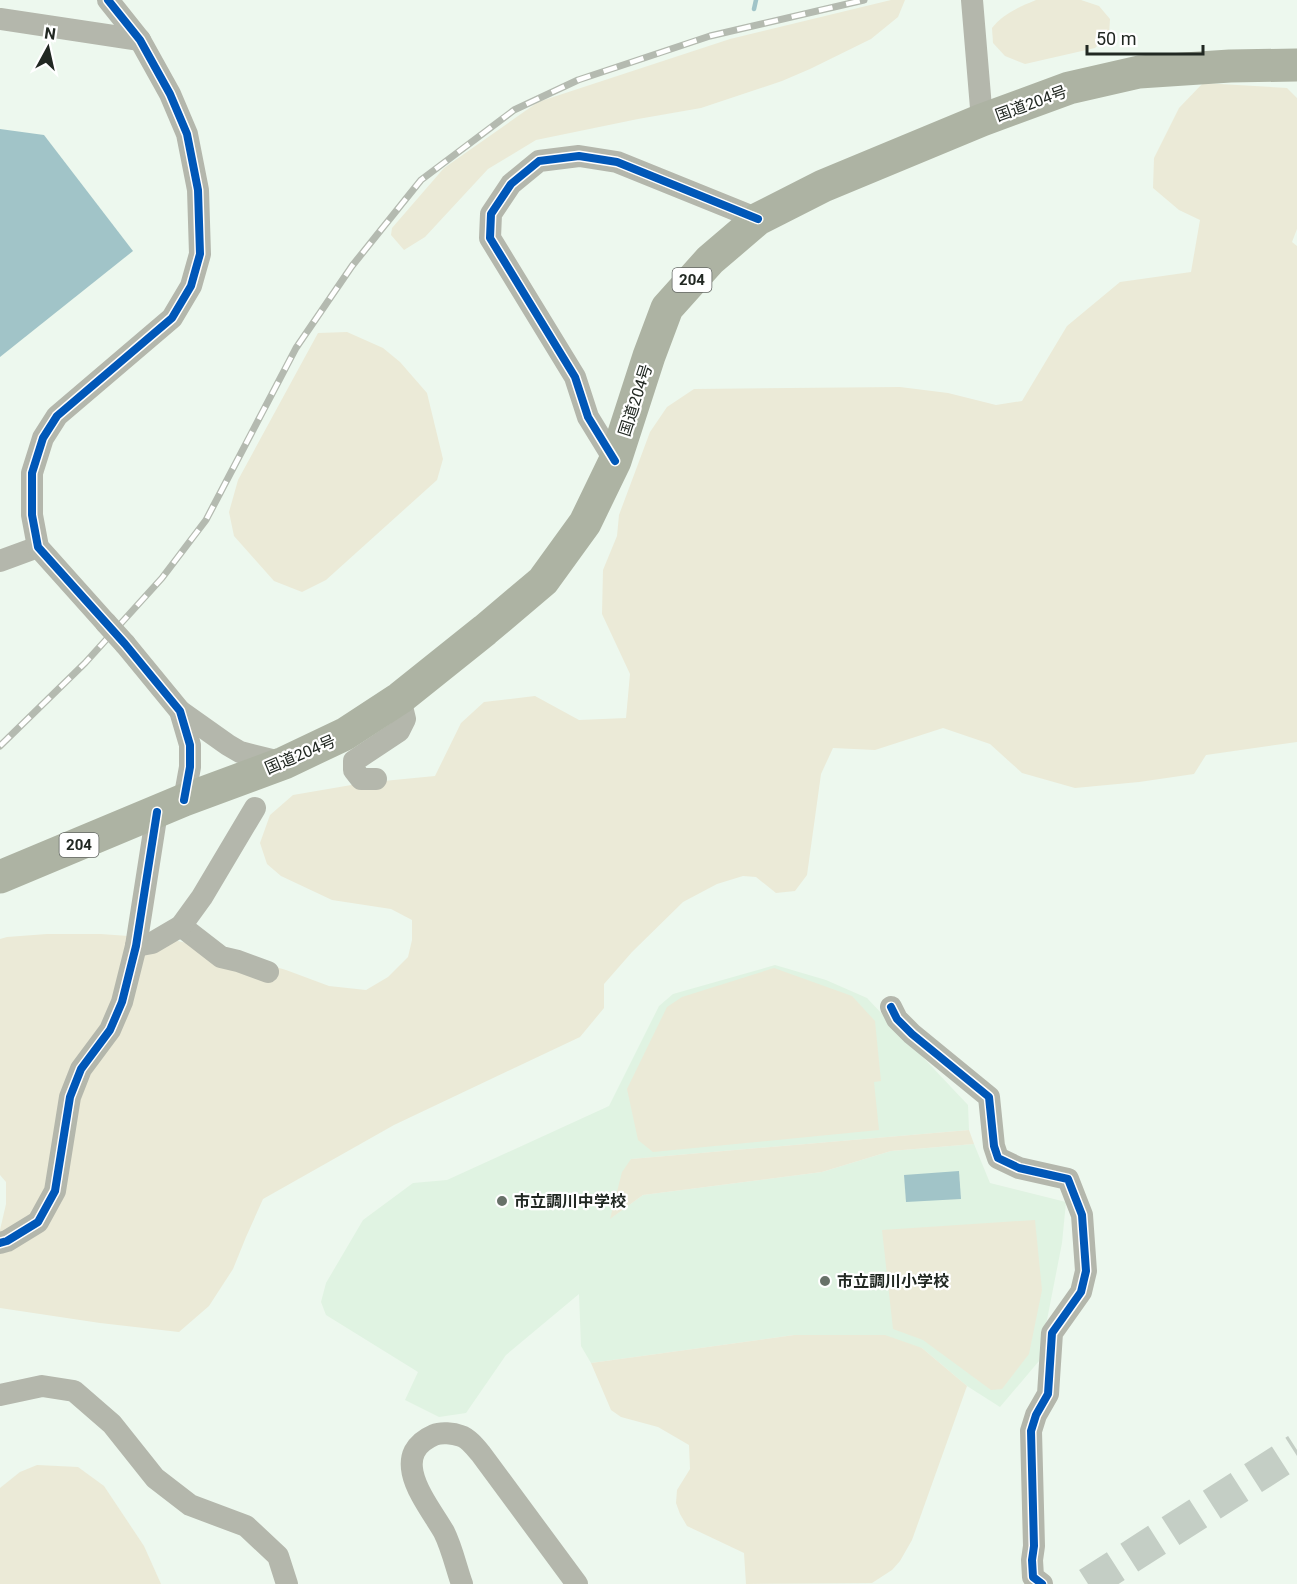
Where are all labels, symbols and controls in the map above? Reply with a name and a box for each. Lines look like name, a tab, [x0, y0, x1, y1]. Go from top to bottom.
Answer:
north arrow	[18, 18, 78, 78]
scale bar	[1087, 18, 1202, 56]
text: N	[43, 23, 57, 44]
text: 50 m	[1096, 28, 1136, 49]
street label: 国道204号	[993, 82, 1070, 125]
road number: 204	[672, 268, 712, 292]
street label: 国道204号	[615, 362, 656, 439]
street label: 国道204号	[262, 731, 338, 778]
road number: 204	[60, 833, 98, 857]
place label: 市立調川中学校	[514, 1192, 626, 1211]
marker: 市立調川中学校	[495, 1194, 509, 1208]
place label: 市立調川小学校	[837, 1272, 949, 1291]
marker: 市立調川小学校	[818, 1274, 832, 1288]

